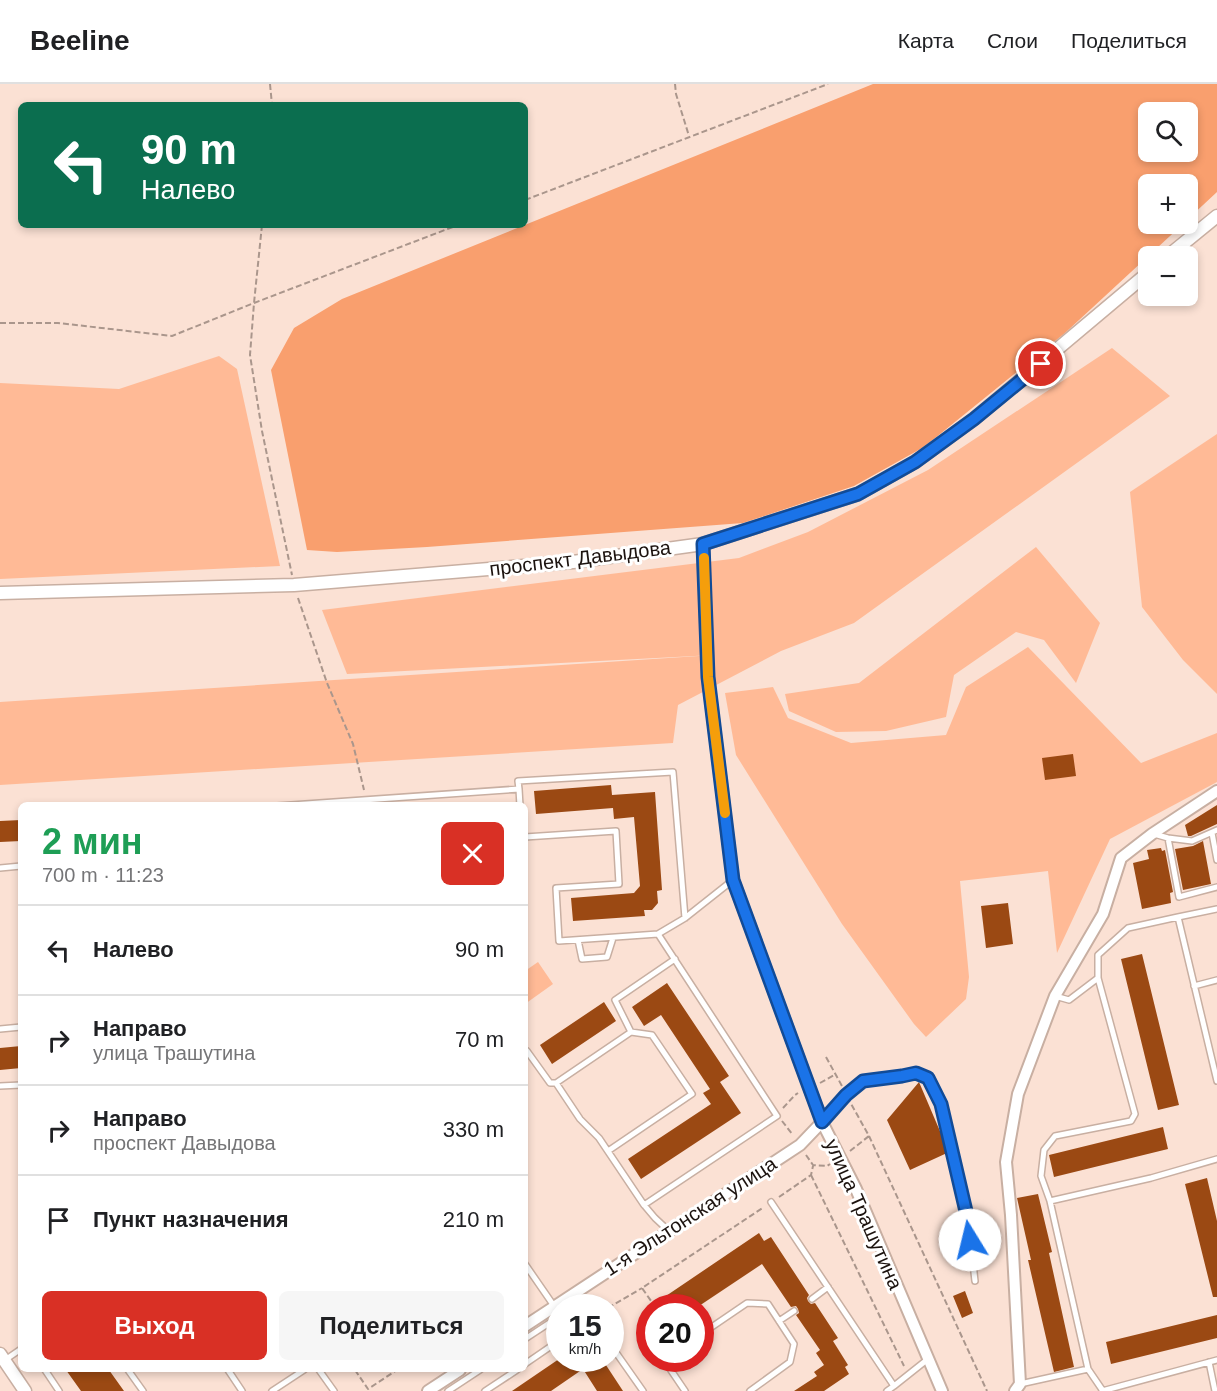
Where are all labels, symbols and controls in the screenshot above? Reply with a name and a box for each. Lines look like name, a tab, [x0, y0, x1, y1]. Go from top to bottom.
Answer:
text: Beeline	[30, 25, 130, 56]
text: Карта	[898, 29, 954, 52]
text: Слои	[987, 29, 1038, 52]
text: Поделиться	[1071, 29, 1187, 52]
map controls	[1138, 102, 1198, 306]
button: search	[1138, 102, 1198, 162]
icon: left	[42, 126, 120, 204]
text: 90 m	[141, 126, 237, 173]
button: +	[1138, 174, 1198, 234]
text: Налево	[141, 175, 235, 205]
button: −	[1138, 246, 1198, 306]
pin	[1015, 338, 1066, 389]
icon: arrive	[1024, 347, 1057, 380]
street label: проспект Давыдова	[488, 536, 673, 580]
text: 2 мин	[42, 821, 143, 862]
button: close	[441, 822, 504, 885]
text: 700 m · 11:23	[42, 864, 164, 886]
icon: left	[42, 934, 75, 967]
text: Налево	[93, 937, 174, 962]
text: 90 m	[455, 937, 504, 962]
text: Направо	[93, 1016, 187, 1041]
icon: right	[42, 1024, 75, 1057]
text: 70 m	[455, 1027, 504, 1052]
text: улица Трашутина	[93, 1042, 255, 1064]
text: Направо	[93, 1106, 187, 1131]
icon: right	[42, 1114, 75, 1147]
text: 330 m	[443, 1117, 504, 1142]
text: проспект Давыдова	[93, 1132, 276, 1154]
street label: улица Трашутина	[821, 1135, 907, 1293]
street label: 1-я Эльтонская улица	[600, 1152, 781, 1280]
icon: arrive	[42, 1204, 75, 1237]
text: Пункт назначения	[93, 1207, 289, 1232]
text: 210 m	[443, 1207, 504, 1232]
position arrow	[938, 1208, 1002, 1272]
button: Выход	[42, 1291, 267, 1360]
button: Поделиться	[279, 1291, 504, 1360]
speed limit sign: 20	[636, 1294, 714, 1372]
text: 15	[568, 1309, 602, 1342]
text: km/h	[569, 1340, 601, 1357]

